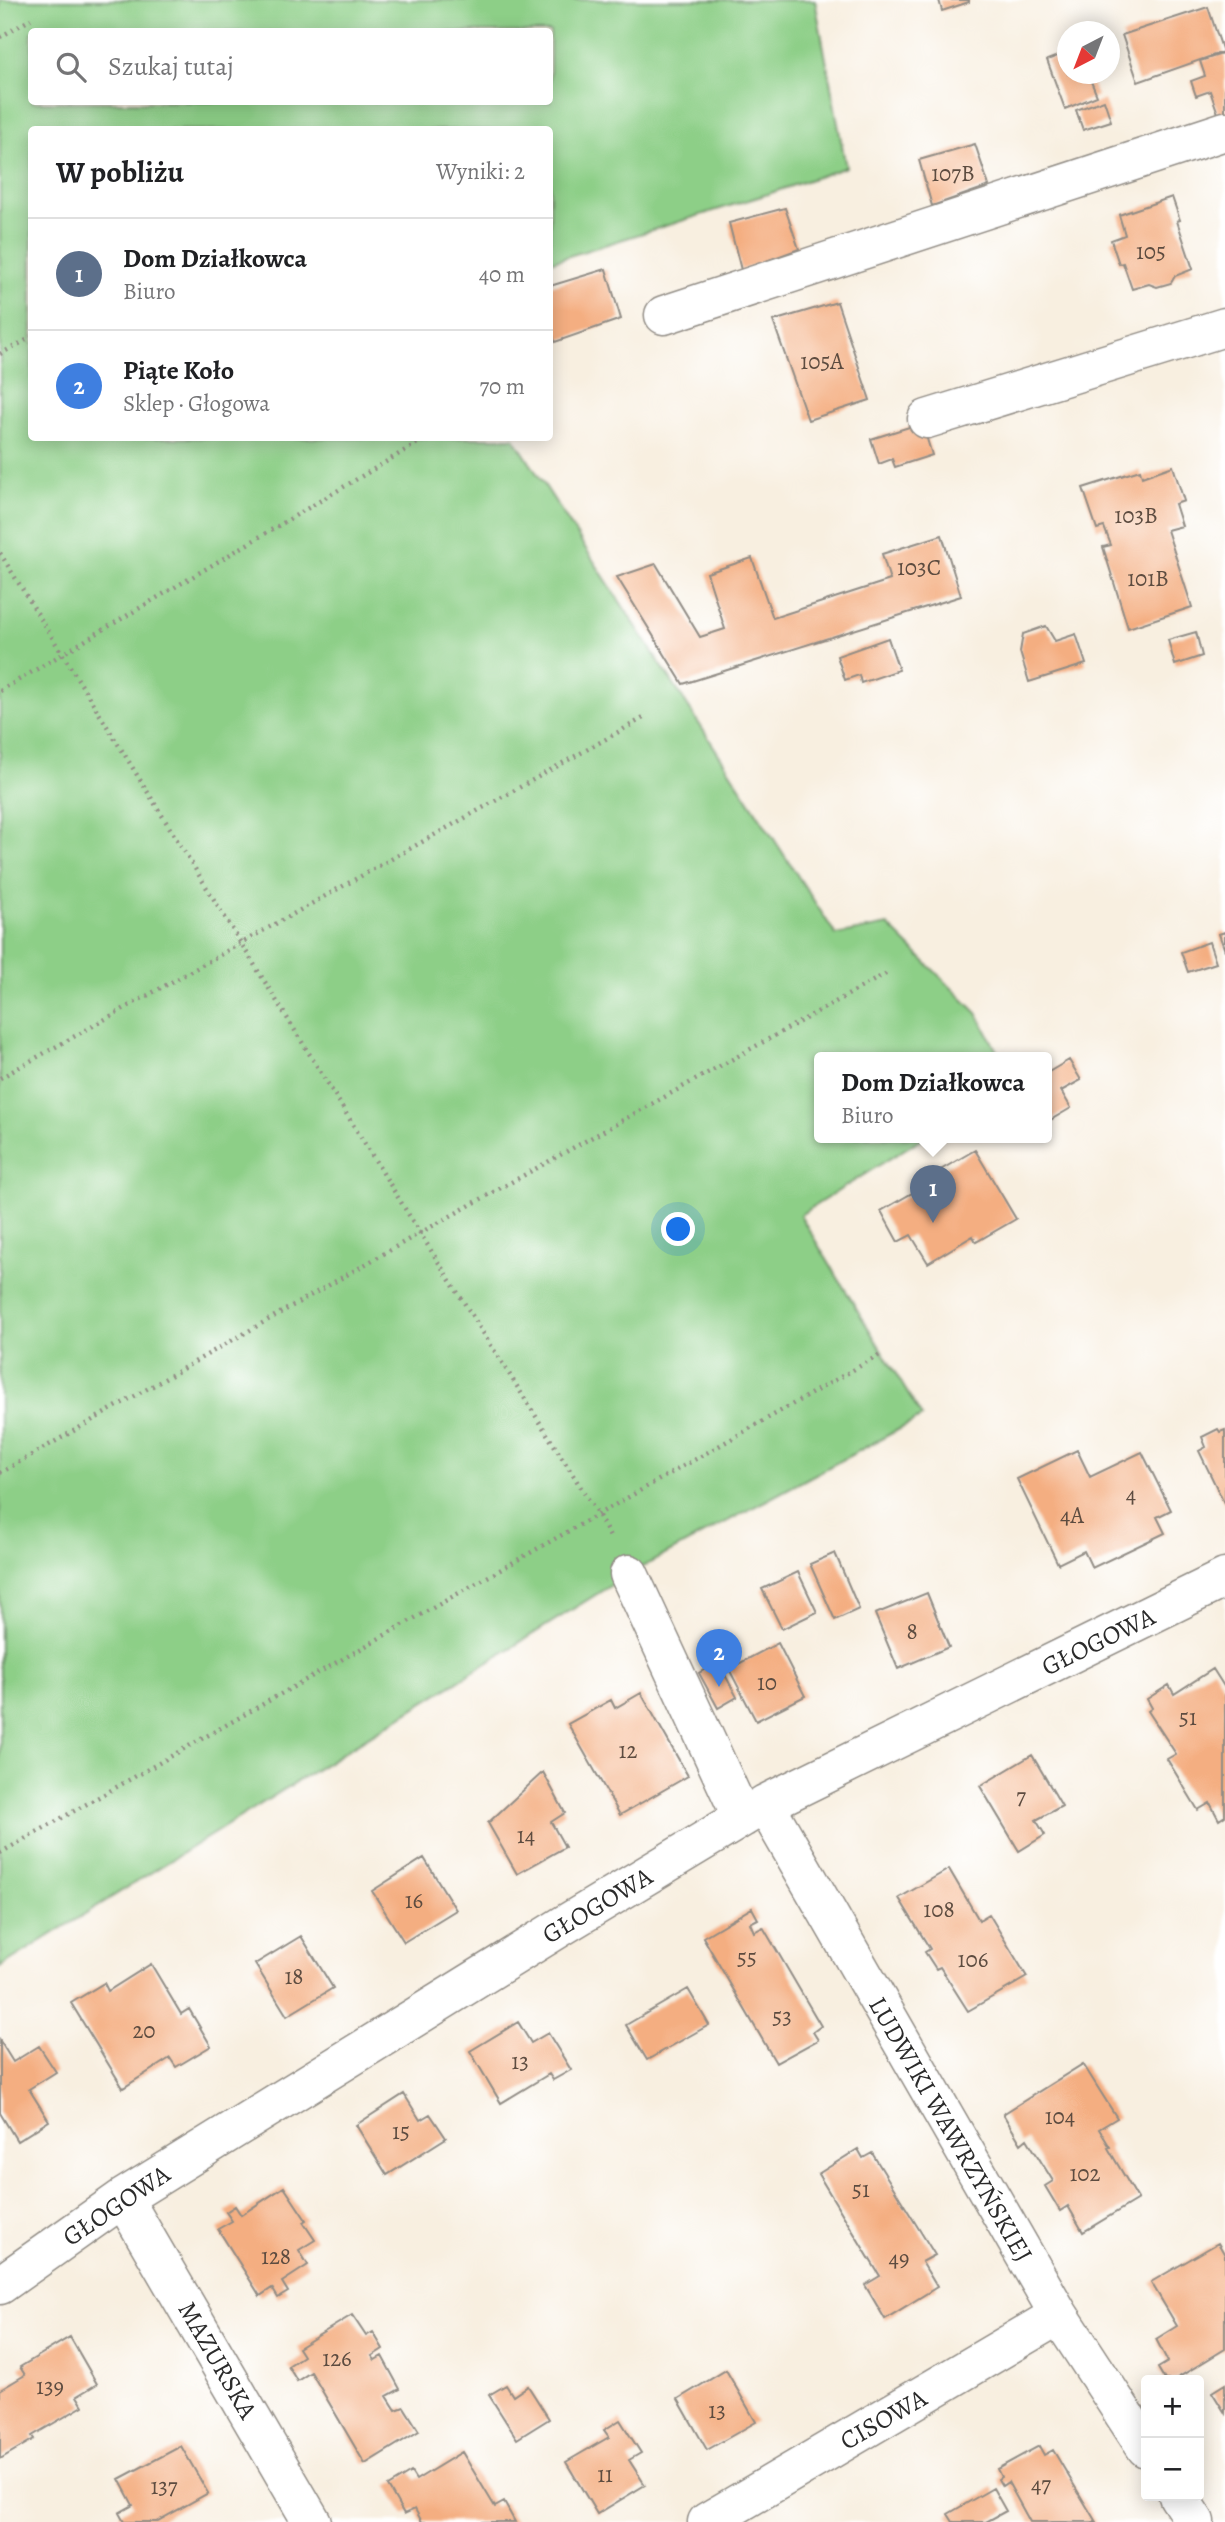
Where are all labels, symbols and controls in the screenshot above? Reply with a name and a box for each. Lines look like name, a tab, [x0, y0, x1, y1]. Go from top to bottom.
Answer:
north arrow	[1057, 21, 1120, 84]
search box	[28, 28, 553, 105]
icon: search	[52, 48, 90, 86]
text: Szukaj tutaj	[108, 49, 234, 84]
text: W pobliżu	[56, 152, 184, 192]
text: Wyniki: 2	[436, 156, 525, 187]
house number: 107B	[931, 158, 975, 189]
house number: 105	[1136, 236, 1166, 267]
text: Dom Działkowca	[123, 241, 307, 276]
text: 1	[75, 259, 83, 290]
text: 40 m	[479, 259, 525, 290]
text: Biuro	[123, 276, 175, 307]
house number: 105A	[800, 346, 844, 377]
text: Piąte Koło	[123, 353, 234, 388]
text: 2	[73, 371, 85, 402]
text: 70 m	[479, 371, 525, 402]
text: Sklep · Głogowa	[123, 388, 270, 419]
house number: 103B	[1114, 500, 1158, 531]
house number: 103C	[897, 552, 941, 583]
house number: 101B	[1127, 563, 1169, 594]
popup	[814, 1052, 1052, 1143]
text: Dom Działkowca	[841, 1065, 1025, 1100]
text: Biuro	[841, 1100, 893, 1131]
pin: 1	[910, 1165, 956, 1223]
your location	[661, 1212, 695, 1246]
house number: 4	[1126, 1479, 1136, 1510]
house number: 4A	[1060, 1500, 1084, 1531]
street label: GŁOGOWA	[1035, 1599, 1162, 1684]
house number: 8	[906, 1616, 918, 1647]
pin: 2	[696, 1629, 742, 1687]
house number: 10	[757, 1667, 777, 1698]
house number: 51	[1179, 1702, 1197, 1733]
house number: 12	[619, 1735, 637, 1766]
house number: 7	[1016, 1781, 1026, 1812]
house number: 14	[517, 1820, 535, 1851]
street label: GŁOGOWA	[536, 1858, 659, 1952]
house number: 16	[405, 1885, 423, 1916]
house number: 108	[923, 1894, 955, 1925]
house number: 55	[737, 1942, 757, 1973]
house number: 106	[958, 1944, 988, 1975]
house number: 18	[284, 1961, 304, 1992]
street label: LUDWIKI WAWRZYŃSKIEJ	[860, 1990, 1041, 2268]
house number: 53	[772, 2001, 792, 2032]
house number: 20	[132, 2015, 156, 2046]
house number: 13	[511, 2046, 529, 2077]
house number: 104	[1045, 2101, 1075, 2132]
house number: 15	[392, 2116, 410, 2147]
street label: GŁOGOWA	[56, 2156, 178, 2254]
house number: 102	[1069, 2158, 1101, 2189]
house number: 51	[852, 2174, 870, 2205]
house number: 128	[261, 2241, 291, 2272]
house number: 49	[889, 2243, 909, 2274]
street label: MAZURSKA	[170, 2295, 266, 2426]
house number: 126	[322, 2343, 352, 2374]
house number: 139	[36, 2371, 64, 2402]
map controls	[1141, 2375, 1204, 2501]
button: +	[1141, 2375, 1204, 2438]
street label: CISOWA	[833, 2380, 934, 2458]
house number: 13	[708, 2395, 726, 2426]
button: −	[1141, 2438, 1204, 2501]
house number: 11	[597, 2459, 613, 2490]
house number: 47	[1031, 2469, 1051, 2500]
house number: 137	[150, 2471, 178, 2502]

